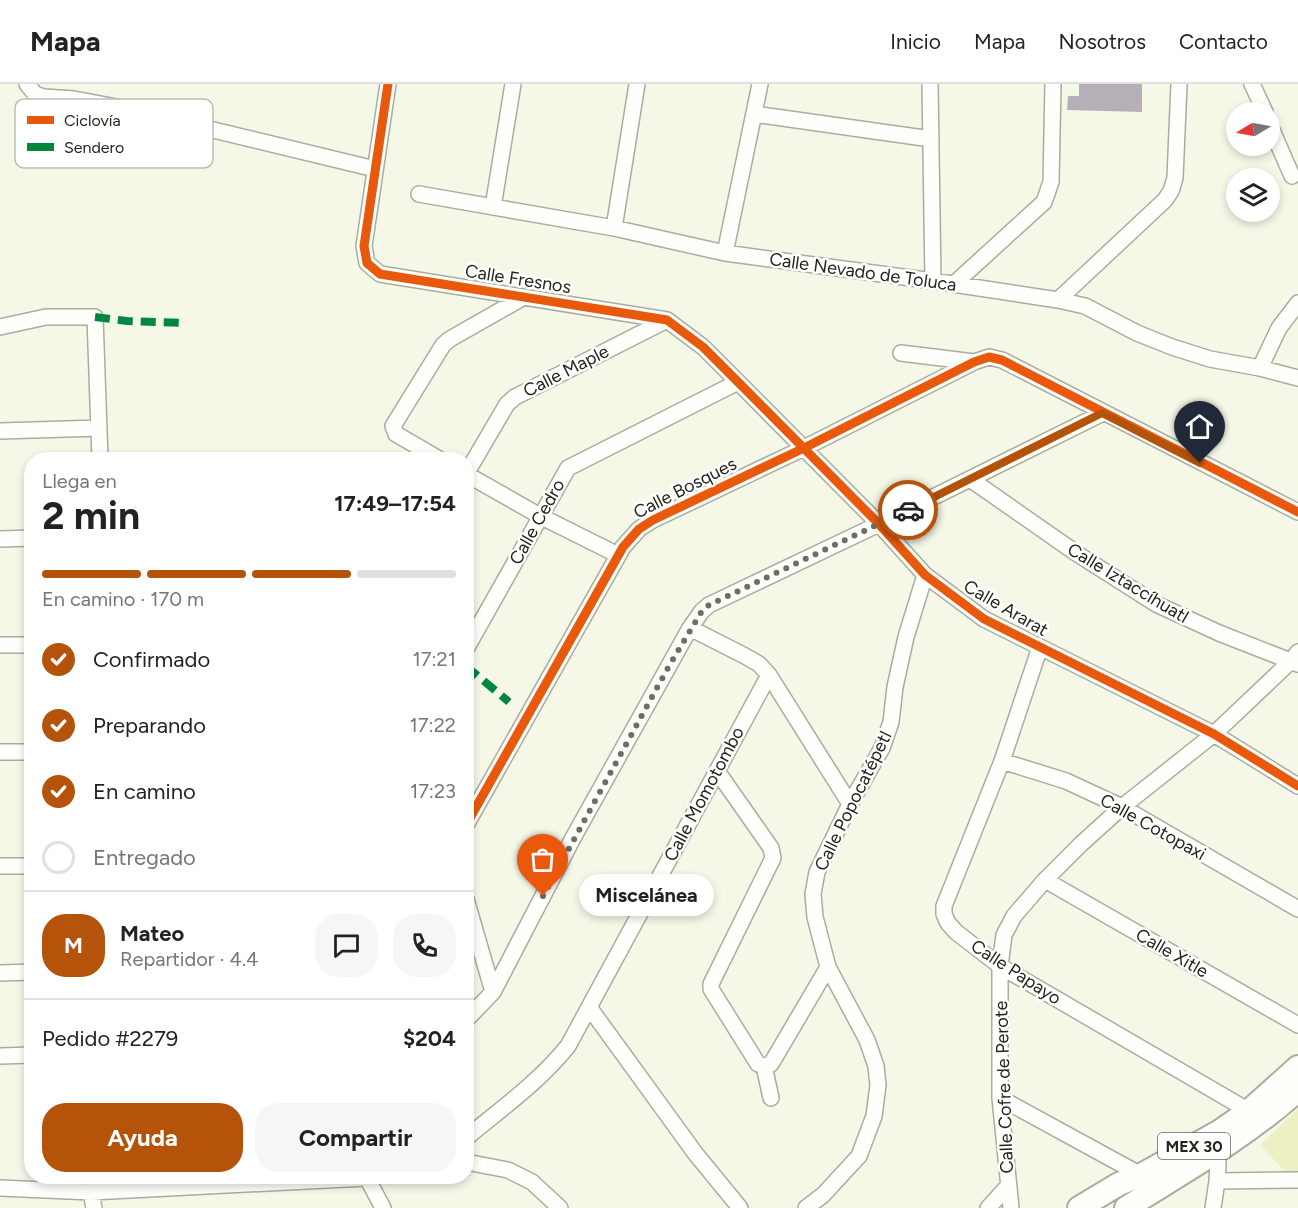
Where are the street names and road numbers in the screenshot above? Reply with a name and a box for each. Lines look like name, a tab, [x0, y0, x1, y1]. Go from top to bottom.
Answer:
street label: Calle Nevado de Toluca	[768, 248, 958, 296]
street label: Calle Fresnos	[463, 260, 573, 298]
street label: Calle Maple	[519, 340, 613, 402]
street label: Calle Bosques	[630, 453, 740, 523]
street label: Calle Cedro	[505, 475, 569, 569]
street label: Calle Iztaccíhuatl	[1063, 538, 1193, 628]
street label: Calle Ararat	[960, 575, 1052, 641]
street label: Calle Momotombo	[659, 723, 749, 865]
street label: Calle Popocatépetl	[810, 727, 896, 875]
street label: Calle Cotopaxi	[1096, 789, 1210, 865]
street label: Calle Xitle	[1132, 923, 1212, 983]
street label: Calle Papayo	[967, 935, 1065, 1009]
street label: Calle Cofre de Perote	[990, 1000, 1018, 1174]
road number: MEX 30	[1158, 1133, 1230, 1159]

